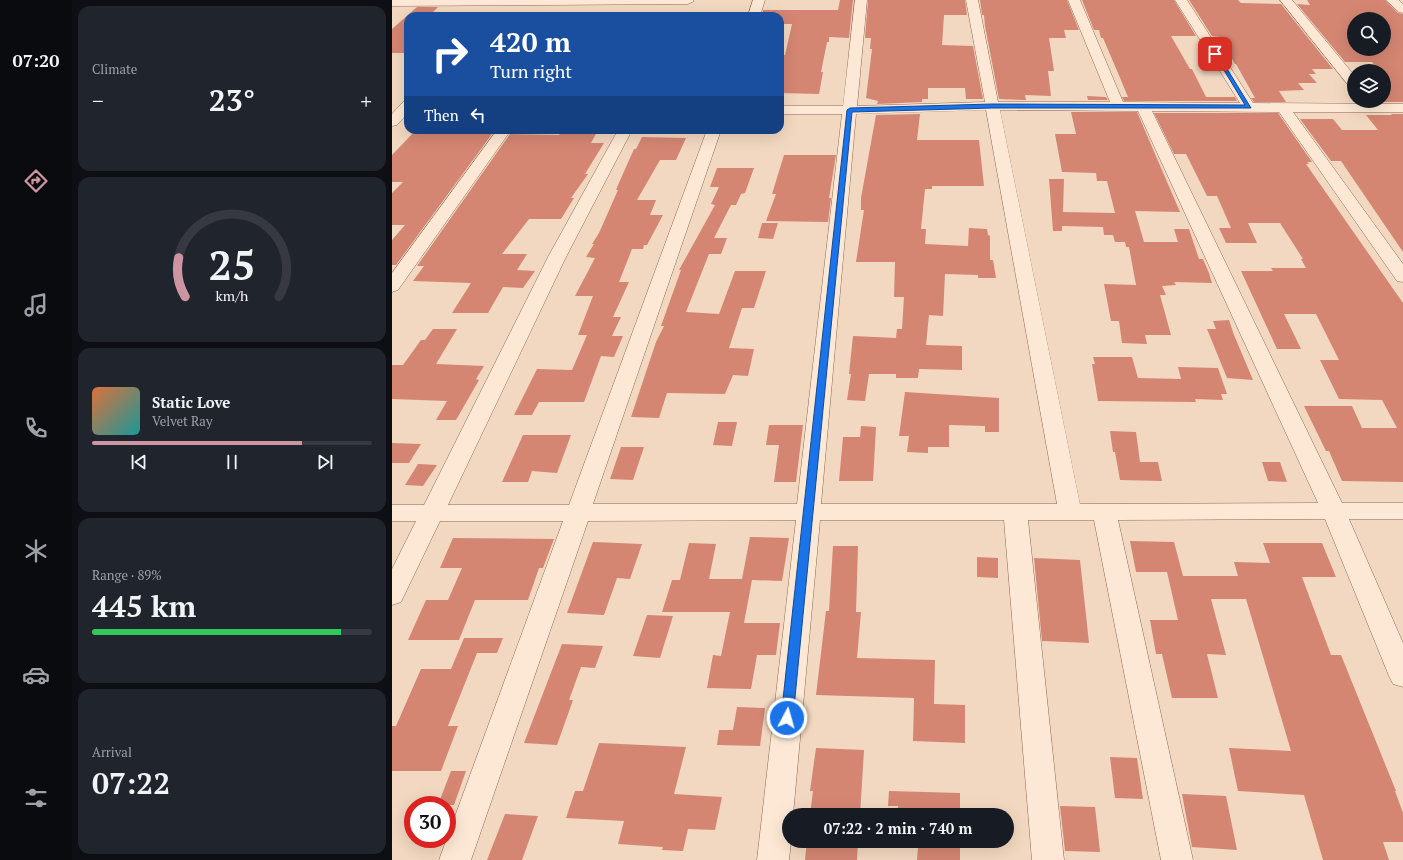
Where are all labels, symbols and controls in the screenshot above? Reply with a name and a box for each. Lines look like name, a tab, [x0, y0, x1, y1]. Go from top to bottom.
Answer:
map controls	[1347, 12, 1391, 108]
button: search	[1347, 12, 1391, 56]
text: 420 m	[490, 23, 571, 60]
icon: right	[424, 28, 476, 80]
pin	[1198, 37, 1232, 71]
icon: arrive	[1204, 43, 1226, 65]
text: 07:20	[13, 48, 59, 72]
text: Turn right	[490, 59, 572, 83]
text: Climate	[92, 60, 137, 78]
button: layers	[1347, 64, 1391, 108]
text: 23°	[209, 80, 255, 120]
text: −	[92, 86, 104, 115]
text: +	[360, 86, 372, 115]
icon: left	[467, 104, 489, 126]
text: Then	[424, 105, 459, 125]
icon: directions	[22, 167, 50, 195]
text: 25	[208, 237, 256, 292]
text: km/h	[216, 286, 249, 305]
icon: music	[22, 291, 50, 319]
text: Static Love	[152, 392, 230, 412]
text: Velvet Ray	[152, 412, 212, 430]
icon: phone	[22, 414, 50, 442]
icon: previous	[128, 451, 150, 473]
icon: pause	[221, 451, 243, 473]
icon: next	[314, 451, 336, 473]
icon: climate	[22, 537, 50, 565]
text: Range · 89%	[92, 566, 162, 584]
text: 445 km	[92, 586, 196, 626]
icon: car	[22, 661, 50, 689]
position arrow	[766, 697, 808, 739]
text: Arrival	[92, 743, 132, 761]
text: 07:22	[92, 763, 170, 803]
icon: filters	[22, 784, 50, 812]
speed limit sign: 30	[404, 796, 456, 848]
text: 07:22 · 2 min · 740 m	[824, 818, 972, 838]

